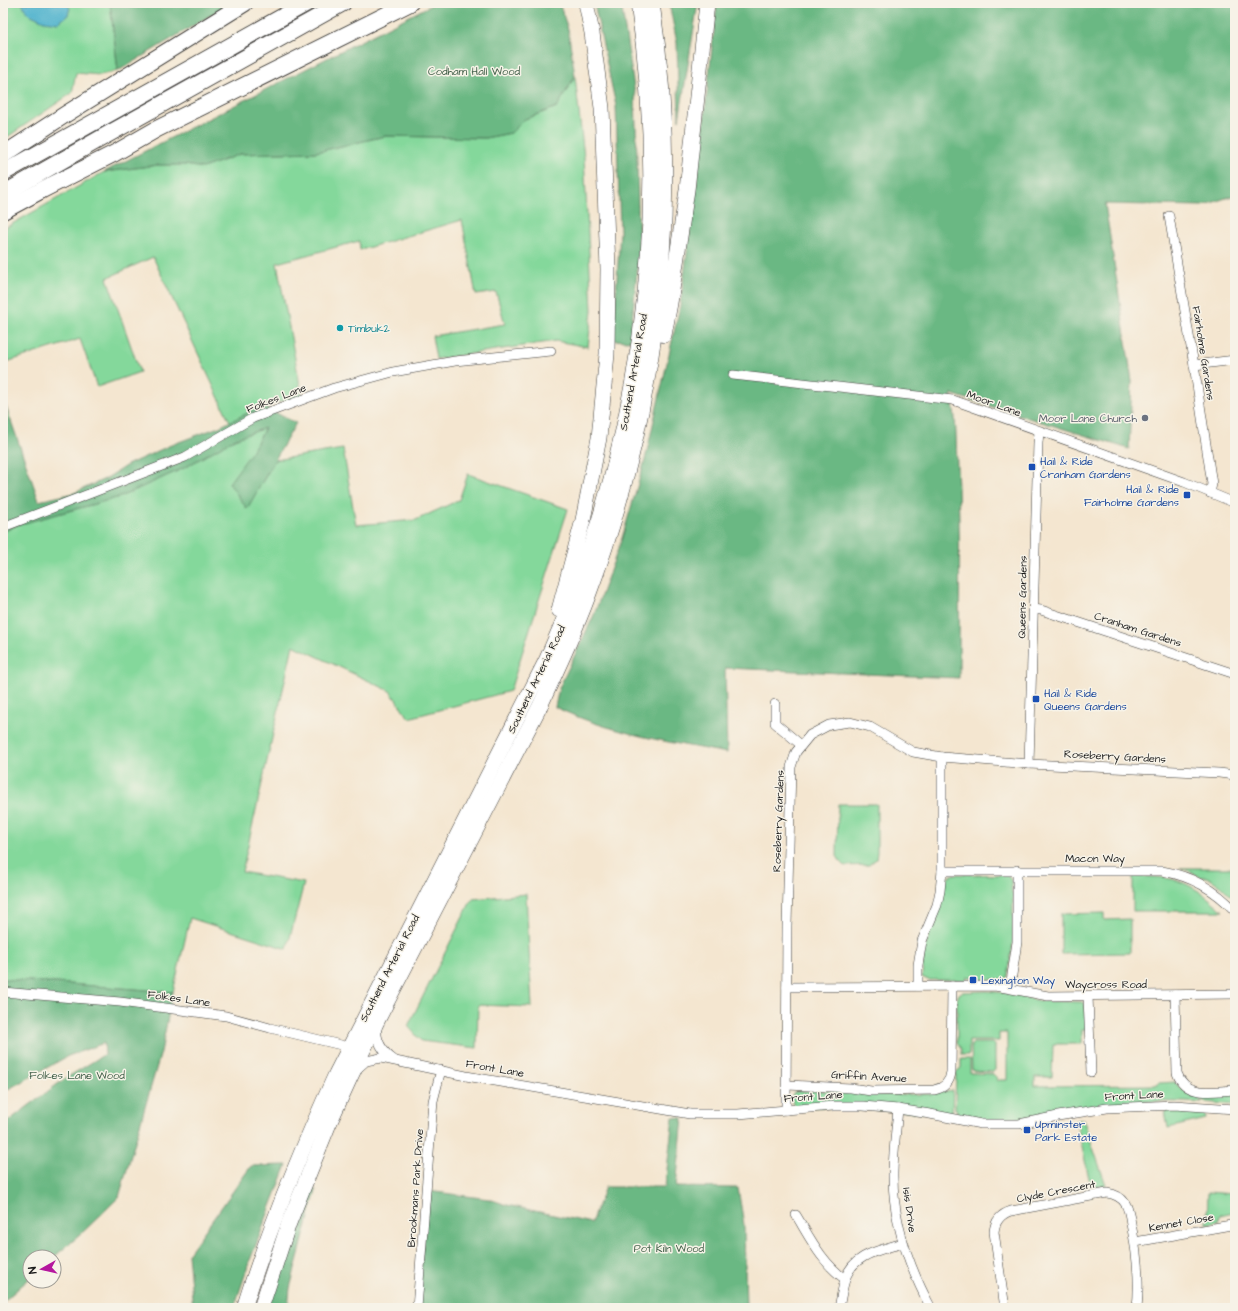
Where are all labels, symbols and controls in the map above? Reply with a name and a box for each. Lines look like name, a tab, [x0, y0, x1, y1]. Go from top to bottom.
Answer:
park label: Codham Hall Wood	[428, 64, 520, 79]
street label: Fairholme Gardens	[1189, 305, 1218, 402]
street label: Southend Arterial Road	[616, 312, 651, 432]
place label: Timbuk2	[348, 321, 391, 336]
marker: Timbuk2	[335, 323, 345, 333]
street label: Folkes Lane	[244, 380, 308, 417]
street label: Moor Lane	[965, 387, 1023, 420]
place label: Moor Lane Church	[1039, 411, 1138, 426]
marker: Moor Lane Church	[1140, 413, 1150, 423]
place label: Hail & Ride Cranham Gardens	[1040, 454, 1131, 482]
marker: Hail & Ride Cranham Gardens	[1027, 462, 1037, 472]
place label: Hail & Ride Fairholme Gardens	[1084, 482, 1179, 510]
marker: Hail & Ride Fairholme Gardens	[1182, 490, 1192, 500]
street label: Queens Gardens	[1014, 555, 1031, 638]
street label: Cranham Gardens	[1092, 608, 1184, 651]
street label: Southend Arterial Road	[504, 622, 569, 736]
place label: Hail & Ride Queens Gardens	[1044, 686, 1127, 714]
marker: Hail & Ride Queens Gardens	[1031, 694, 1041, 704]
street label: Roseberry Gardens	[1064, 746, 1167, 768]
street label: Roseberry Gardens	[769, 769, 789, 872]
street label: Macon Way	[1065, 851, 1125, 867]
street label: Southend Arterial Road	[356, 912, 423, 1024]
place label: Lexington Way	[981, 973, 1055, 989]
marker: Lexington Way	[968, 975, 978, 985]
street label: Waycross Road	[1065, 977, 1147, 993]
street label: Folkes Lane	[147, 987, 211, 1010]
street label: Front Lane	[465, 1056, 525, 1081]
street label: Griffin Avenue	[831, 1067, 907, 1086]
park label: Folkes Lane Wood	[29, 1068, 125, 1083]
street label: Front Lane	[1104, 1086, 1164, 1105]
street label: Front Lane	[783, 1087, 843, 1106]
place label: Upminster Park Estate	[1035, 1117, 1097, 1145]
marker: Upminster Park Estate	[1022, 1125, 1032, 1135]
street label: Brookmans Park Drive	[404, 1128, 427, 1248]
street label: Clyde Crescent	[1016, 1176, 1097, 1207]
street label: Isis Drive	[899, 1187, 920, 1234]
street label: Kennet Close	[1147, 1209, 1215, 1236]
park label: Pot Kiln Wood	[634, 1241, 705, 1256]
north arrow	[22, 1249, 62, 1289]
text: N	[25, 1266, 41, 1275]

